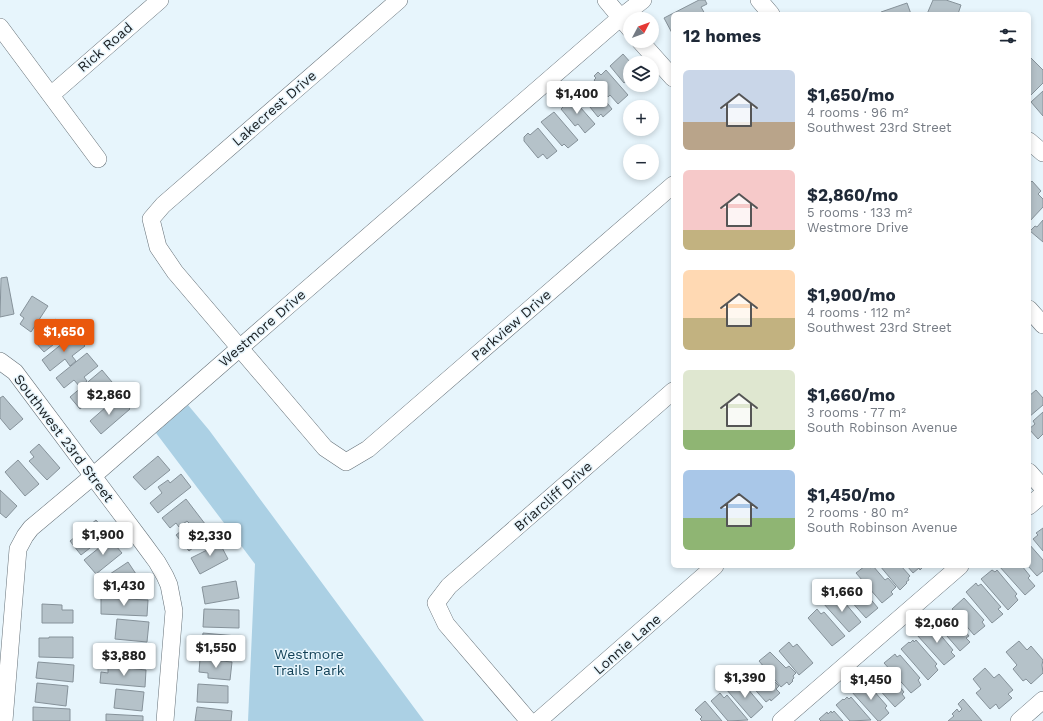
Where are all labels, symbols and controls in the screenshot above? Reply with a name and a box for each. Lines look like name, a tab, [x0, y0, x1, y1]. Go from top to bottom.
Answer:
north arrow	[623, 12, 659, 48]
map controls	[623, 12, 659, 180]
street label: Rick Road	[74, 19, 136, 75]
icon: filters	[997, 25, 1019, 47]
text: 12 homes	[683, 26, 761, 46]
button: layers	[623, 56, 659, 92]
street label: Lakecrest Drive	[229, 67, 319, 149]
pin: $1,400	[544, 81, 610, 115]
text: $1,650/mo	[807, 85, 895, 105]
text: $1,400	[556, 86, 598, 101]
icon: home	[715, 86, 763, 134]
button: +	[623, 100, 659, 136]
text: 4 rooms · 96 m²	[807, 105, 909, 120]
text: Southwest 23rd Street	[807, 120, 951, 135]
button: −	[623, 144, 659, 180]
text: $2,860/mo	[807, 185, 898, 205]
icon: home	[715, 186, 763, 234]
text: 5 rooms · 133 m²	[807, 205, 912, 220]
text: Westmore Drive	[807, 220, 908, 235]
text: $1,900/mo	[807, 285, 896, 305]
street label: Westmore Drive	[216, 286, 308, 370]
street label: Parkview Drive	[468, 286, 554, 364]
icon: home	[715, 286, 763, 334]
text: 4 rooms · 112 m²	[807, 305, 910, 320]
pin: $1,650	[31, 319, 97, 353]
text: Southwest 23rd Street	[807, 320, 951, 335]
text: $1,650	[43, 324, 85, 339]
street label: Southwest 23rd Street	[11, 371, 117, 505]
pin: $2,860	[76, 382, 142, 416]
text: $1,660/mo	[807, 385, 895, 405]
icon: home	[715, 386, 763, 434]
text: $2,860	[87, 387, 131, 402]
text: 3 rooms · 77 m²	[807, 405, 906, 420]
text: South Robinson Avenue	[807, 420, 958, 435]
street label: Briarcliff Drive	[511, 458, 595, 534]
text: $1,450/mo	[807, 485, 895, 505]
icon: home	[715, 486, 763, 534]
text: 2 rooms · 80 m²	[807, 505, 908, 520]
text: South Robinson Avenue	[807, 520, 958, 535]
pin: $1,900	[70, 522, 136, 556]
pin: $2,330	[177, 523, 243, 557]
text: $1,900	[82, 527, 124, 542]
text: $2,330	[188, 528, 232, 543]
pin: $1,430	[91, 573, 157, 607]
text: $1,430	[103, 578, 145, 593]
pin: $1,660	[809, 579, 875, 613]
text: $1,660	[821, 584, 863, 599]
pin: $2,060	[904, 610, 970, 644]
street label: Lonnie Lane	[590, 611, 664, 677]
text: $2,060	[915, 615, 959, 630]
pin: $1,550	[183, 635, 249, 669]
text: $1,550	[195, 640, 237, 655]
pin: $3,880	[91, 643, 157, 677]
park label: Westmore Trails Park	[273, 646, 345, 678]
text: $3,880	[102, 648, 146, 663]
pin: $1,390	[712, 665, 778, 699]
pin: $1,450	[838, 667, 904, 701]
text: $1,390	[724, 670, 766, 685]
text: $1,450	[850, 672, 892, 687]

